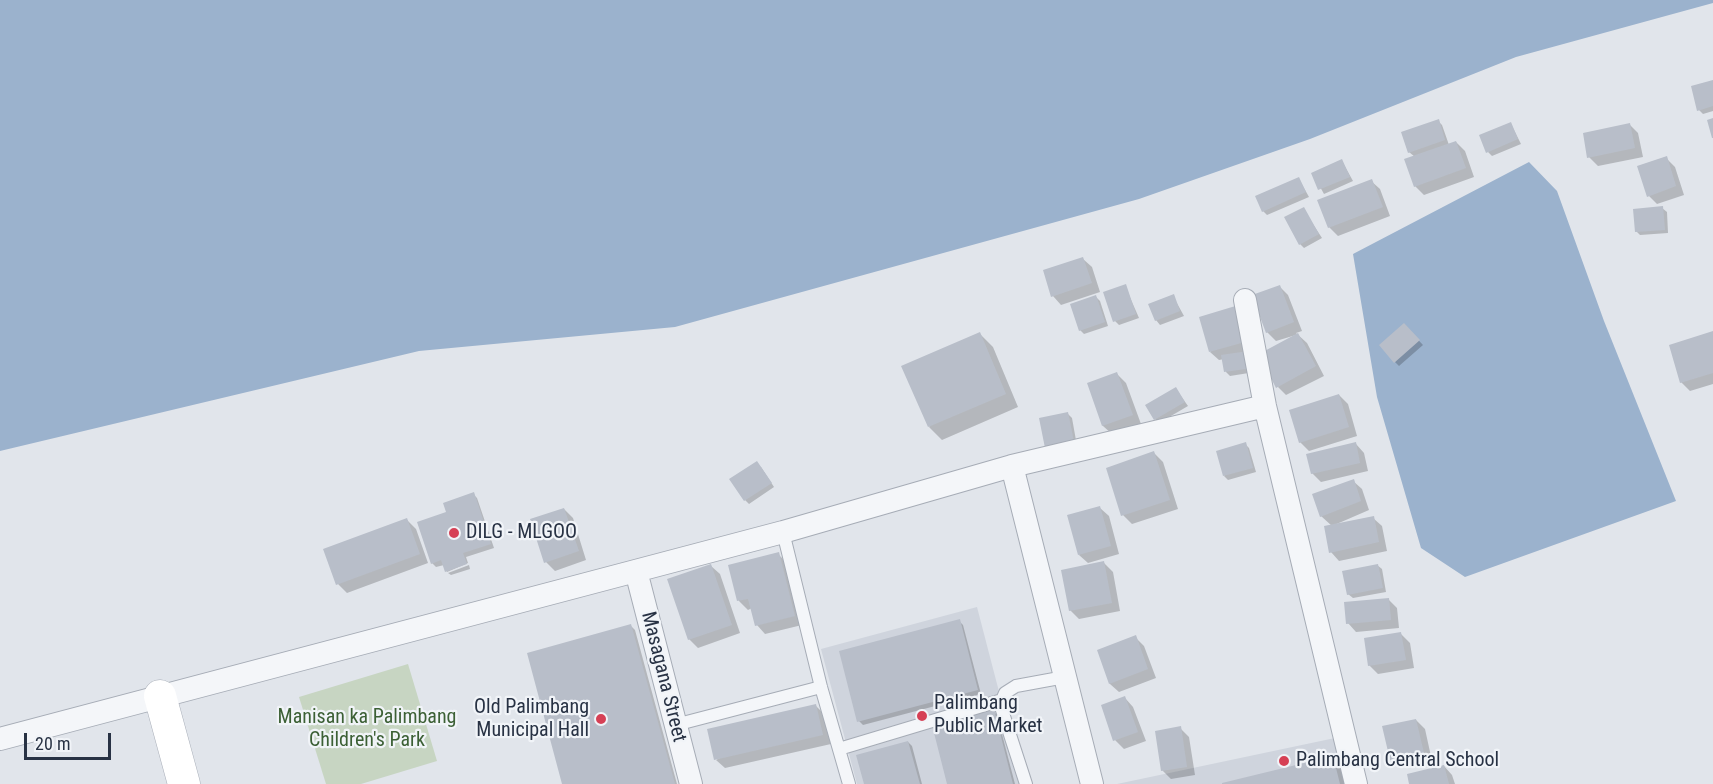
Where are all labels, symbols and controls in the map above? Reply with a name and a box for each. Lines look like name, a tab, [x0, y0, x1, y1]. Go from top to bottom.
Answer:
place label: DILG - MLGOO	[466, 521, 577, 545]
marker: DILG - MLGOO	[447, 526, 461, 540]
street label: Masagana Street	[635, 609, 691, 745]
place label: Palimbang Public Market	[934, 692, 1043, 739]
place label: Old Palimbang Municipal Hall	[474, 696, 589, 743]
park label: Manisan ka Palimbang Children's Park	[278, 706, 456, 753]
marker: Palimbang Public Market	[915, 709, 929, 723]
marker: Old Palimbang Municipal Hall	[594, 712, 608, 726]
scale bar	[27, 721, 114, 759]
text: 20 m	[35, 733, 70, 754]
place label: Palimbang Central School	[1296, 749, 1499, 773]
marker: Palimbang Central School	[1277, 754, 1291, 768]

